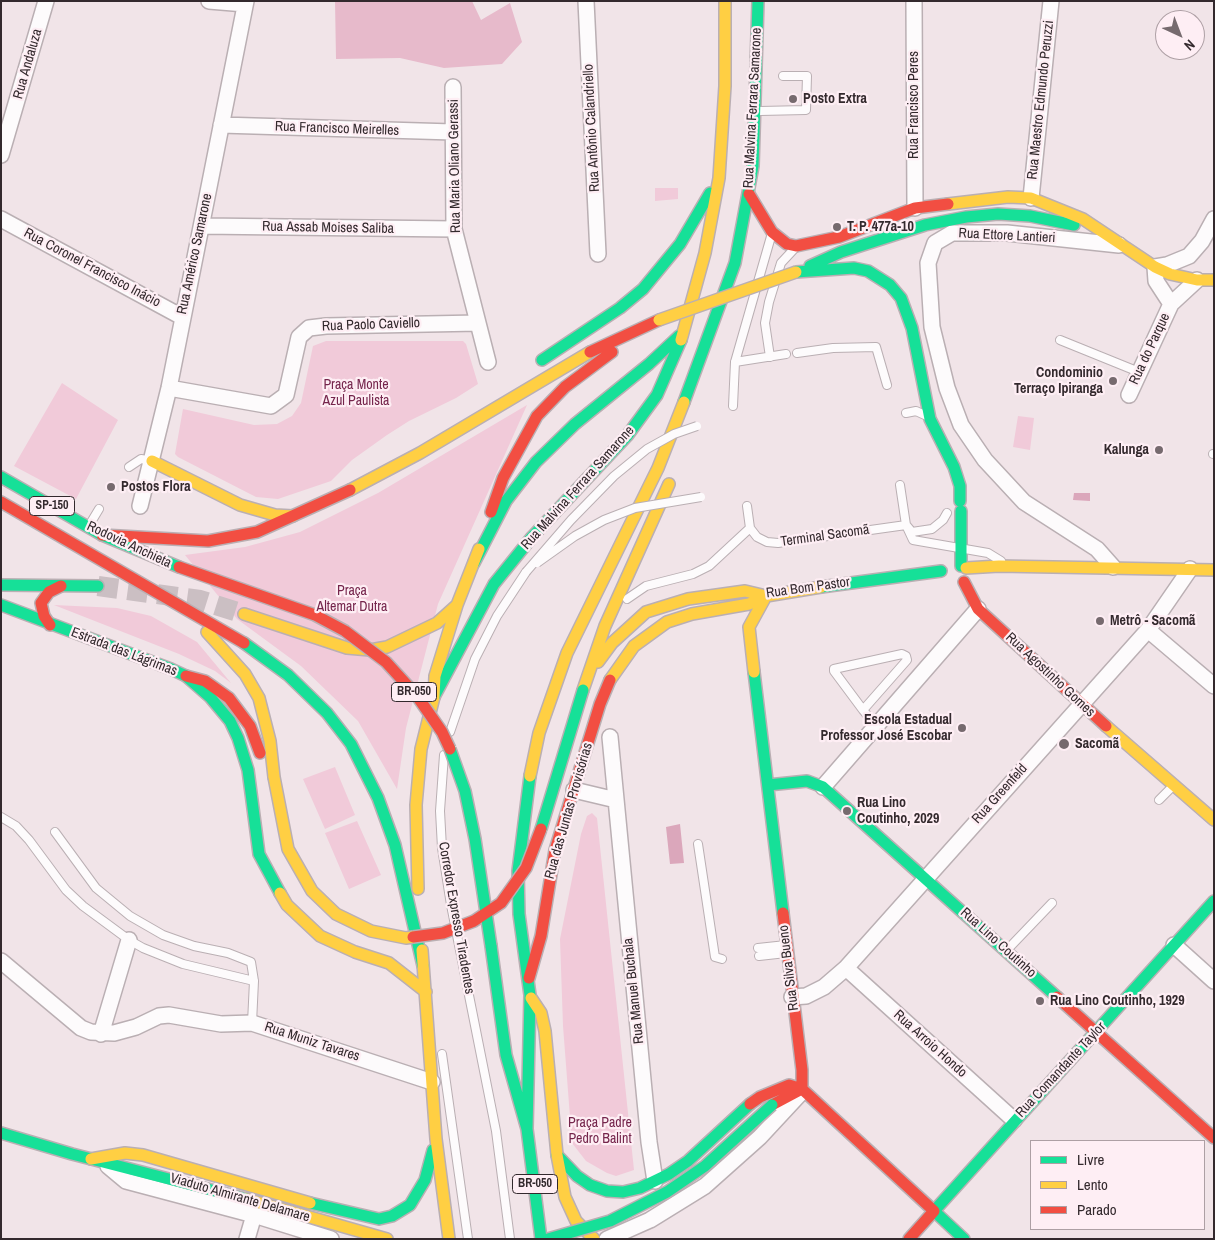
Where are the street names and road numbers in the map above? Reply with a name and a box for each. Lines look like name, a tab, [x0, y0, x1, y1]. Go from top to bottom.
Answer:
street label: Rua Maestro Edmundo Peruzzi	[1024, 19, 1058, 181]
street label: Rua Andaluza	[10, 27, 46, 101]
street label: Rua Malvina Ferrara Samarone	[740, 27, 766, 189]
street label: Rua Francisco Peres	[906, 51, 922, 159]
street label: Rua Antônio Calandriello	[580, 64, 604, 192]
street label: Rua Maria Oliano Gerassi	[445, 99, 465, 233]
street label: Rua Francisco Meirelles	[275, 118, 399, 140]
street label: Rua Américo Samarone	[174, 192, 216, 316]
street label: Rua Assab Moises Saliba	[262, 218, 394, 238]
street label: Rua Coronel Francisco Inácio	[21, 225, 163, 311]
street label: Rua Ettore Lantieri	[958, 225, 1056, 247]
street label: Rua do Parque	[1126, 310, 1174, 388]
street label: Rua Paolo Caviello	[322, 315, 420, 335]
street label: Rua Malvina Ferrara Samarone	[518, 423, 638, 553]
road number: SP-150	[30, 496, 74, 516]
street label: Rodovia Anchieta	[84, 518, 174, 572]
street label: Terminal Sacomã	[780, 521, 870, 551]
street label: Rua Bom Pastor	[765, 574, 851, 602]
street label: Estrada das Lágrimas	[69, 624, 179, 680]
street label: Rua Agostinho Gomes	[1002, 629, 1098, 721]
road number: BR-050	[392, 682, 436, 702]
street label: Rua das Juntas Provisórias	[541, 741, 597, 881]
street label: Rua Greenfeld	[969, 761, 1031, 827]
street label: Corredor Expresso Tiradentes	[434, 841, 478, 995]
street label: Rua Lino Coutinho	[957, 905, 1039, 981]
street label: Rua Silva Bueno	[775, 924, 803, 1012]
street label: Rua Manuel Buchala	[620, 937, 648, 1045]
street label: Rua Arroio Hondo	[890, 1007, 970, 1081]
street label: Rua Muniz Tavares	[262, 1019, 362, 1065]
street label: Rua Comandante Taylor	[1013, 1019, 1109, 1121]
street label: Viaduto Almirante Delamare	[168, 1170, 312, 1226]
road number: BR-050	[512, 1174, 558, 1194]

